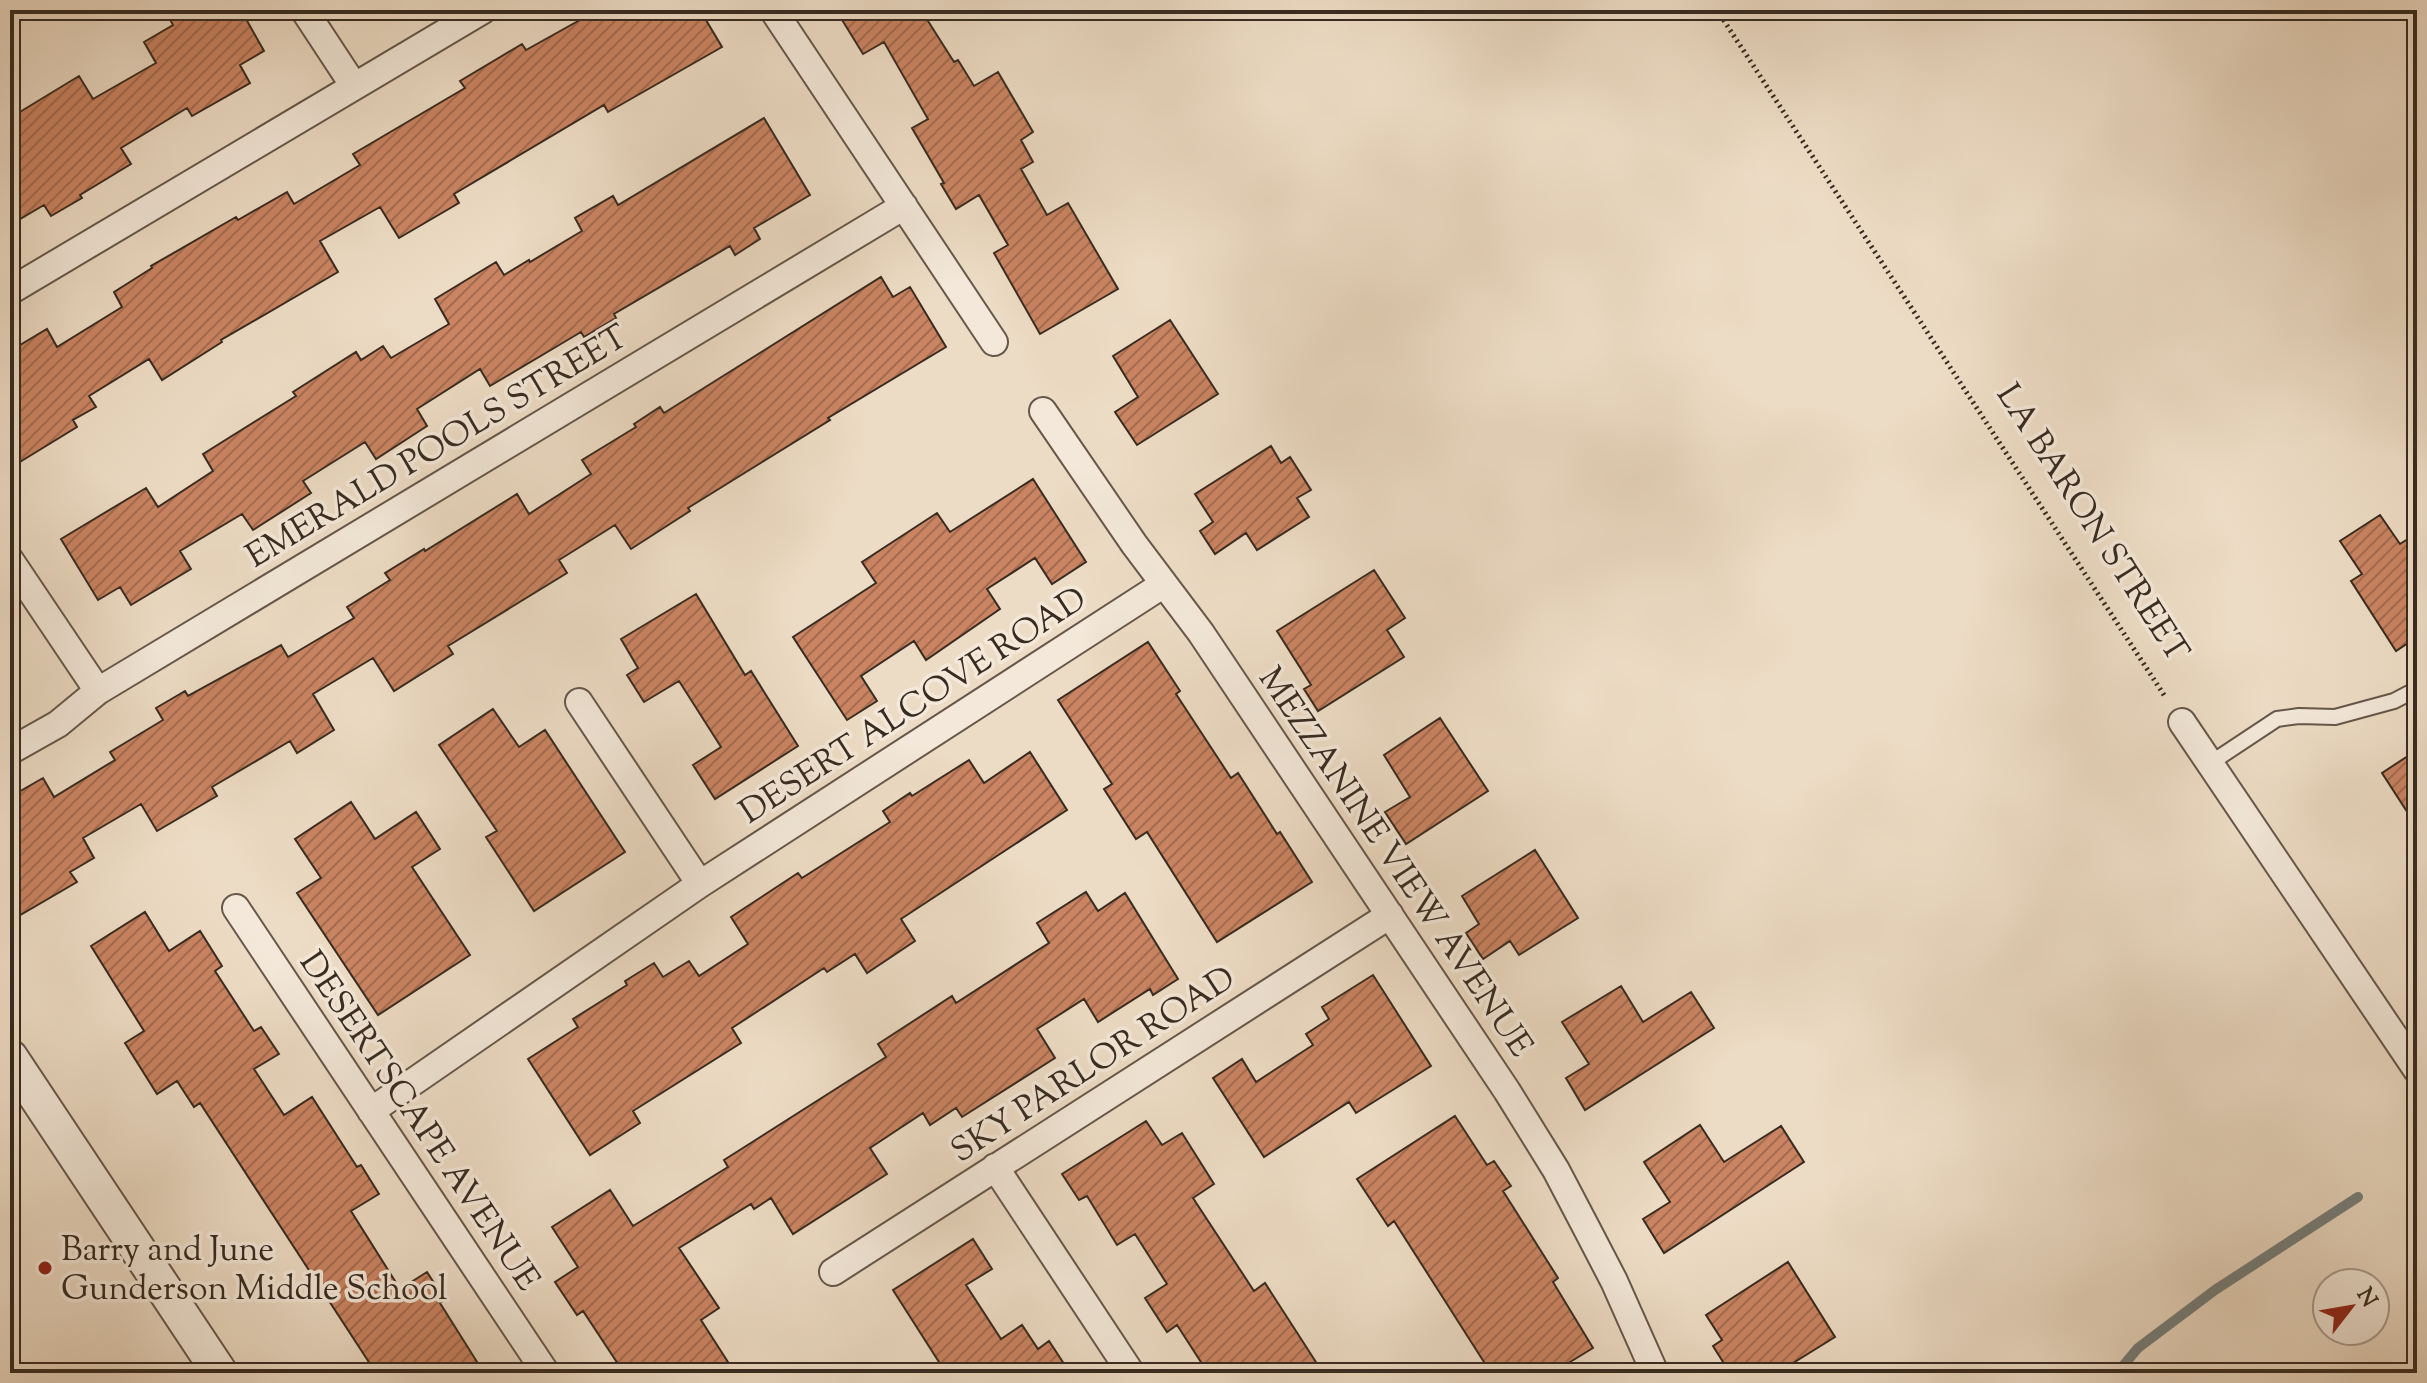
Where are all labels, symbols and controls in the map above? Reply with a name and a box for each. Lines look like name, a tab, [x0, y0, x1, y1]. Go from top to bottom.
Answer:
street label: EMERALD POOLS STREET	[238, 314, 638, 582]
street label: LA BARON STREET	[1982, 375, 2200, 673]
street label: DESERT ALCOVE ROAD	[731, 576, 1097, 838]
street label: MEZZANINE VIEW AVENUE	[1245, 658, 1543, 1068]
street label: DESERTSCAPE AVENUE	[286, 942, 550, 1302]
street label: SKY PARLOR ROAD	[942, 955, 1246, 1176]
place label: Barry and June Gunderson Middle School	[61, 1227, 448, 1315]
marker: Barry and June Gunderson Middle School	[36, 1259, 54, 1277]
north arrow	[2311, 1267, 2391, 1347]
text: N	[2347, 1282, 2384, 1314]

